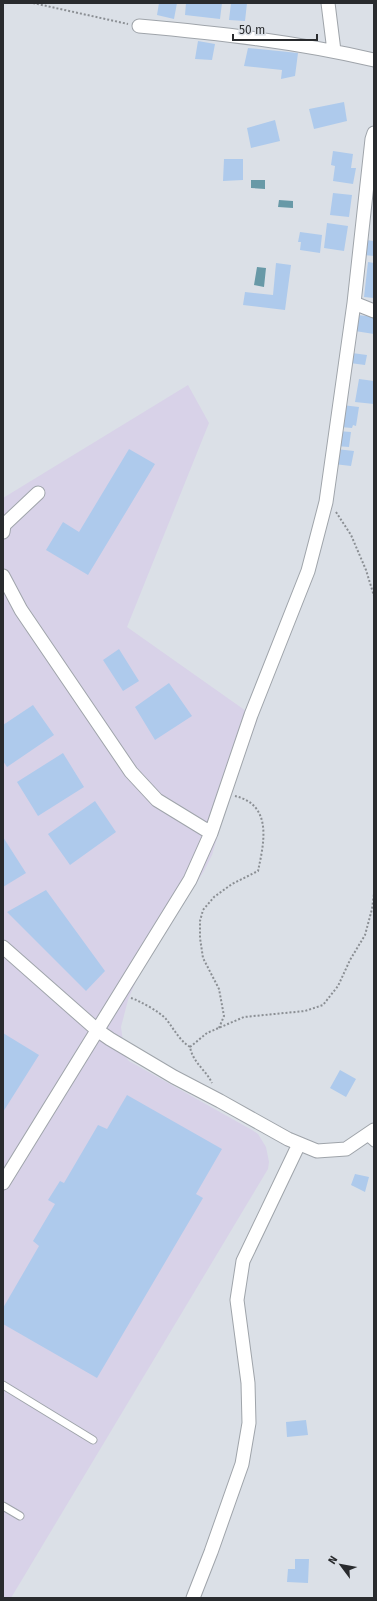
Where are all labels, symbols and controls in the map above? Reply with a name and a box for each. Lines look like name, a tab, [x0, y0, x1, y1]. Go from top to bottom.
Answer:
scale bar	[233, 16, 317, 42]
text: 50 m	[239, 23, 265, 37]
north arrow	[321, 1545, 361, 1585]
text: N	[325, 1553, 340, 1567]

